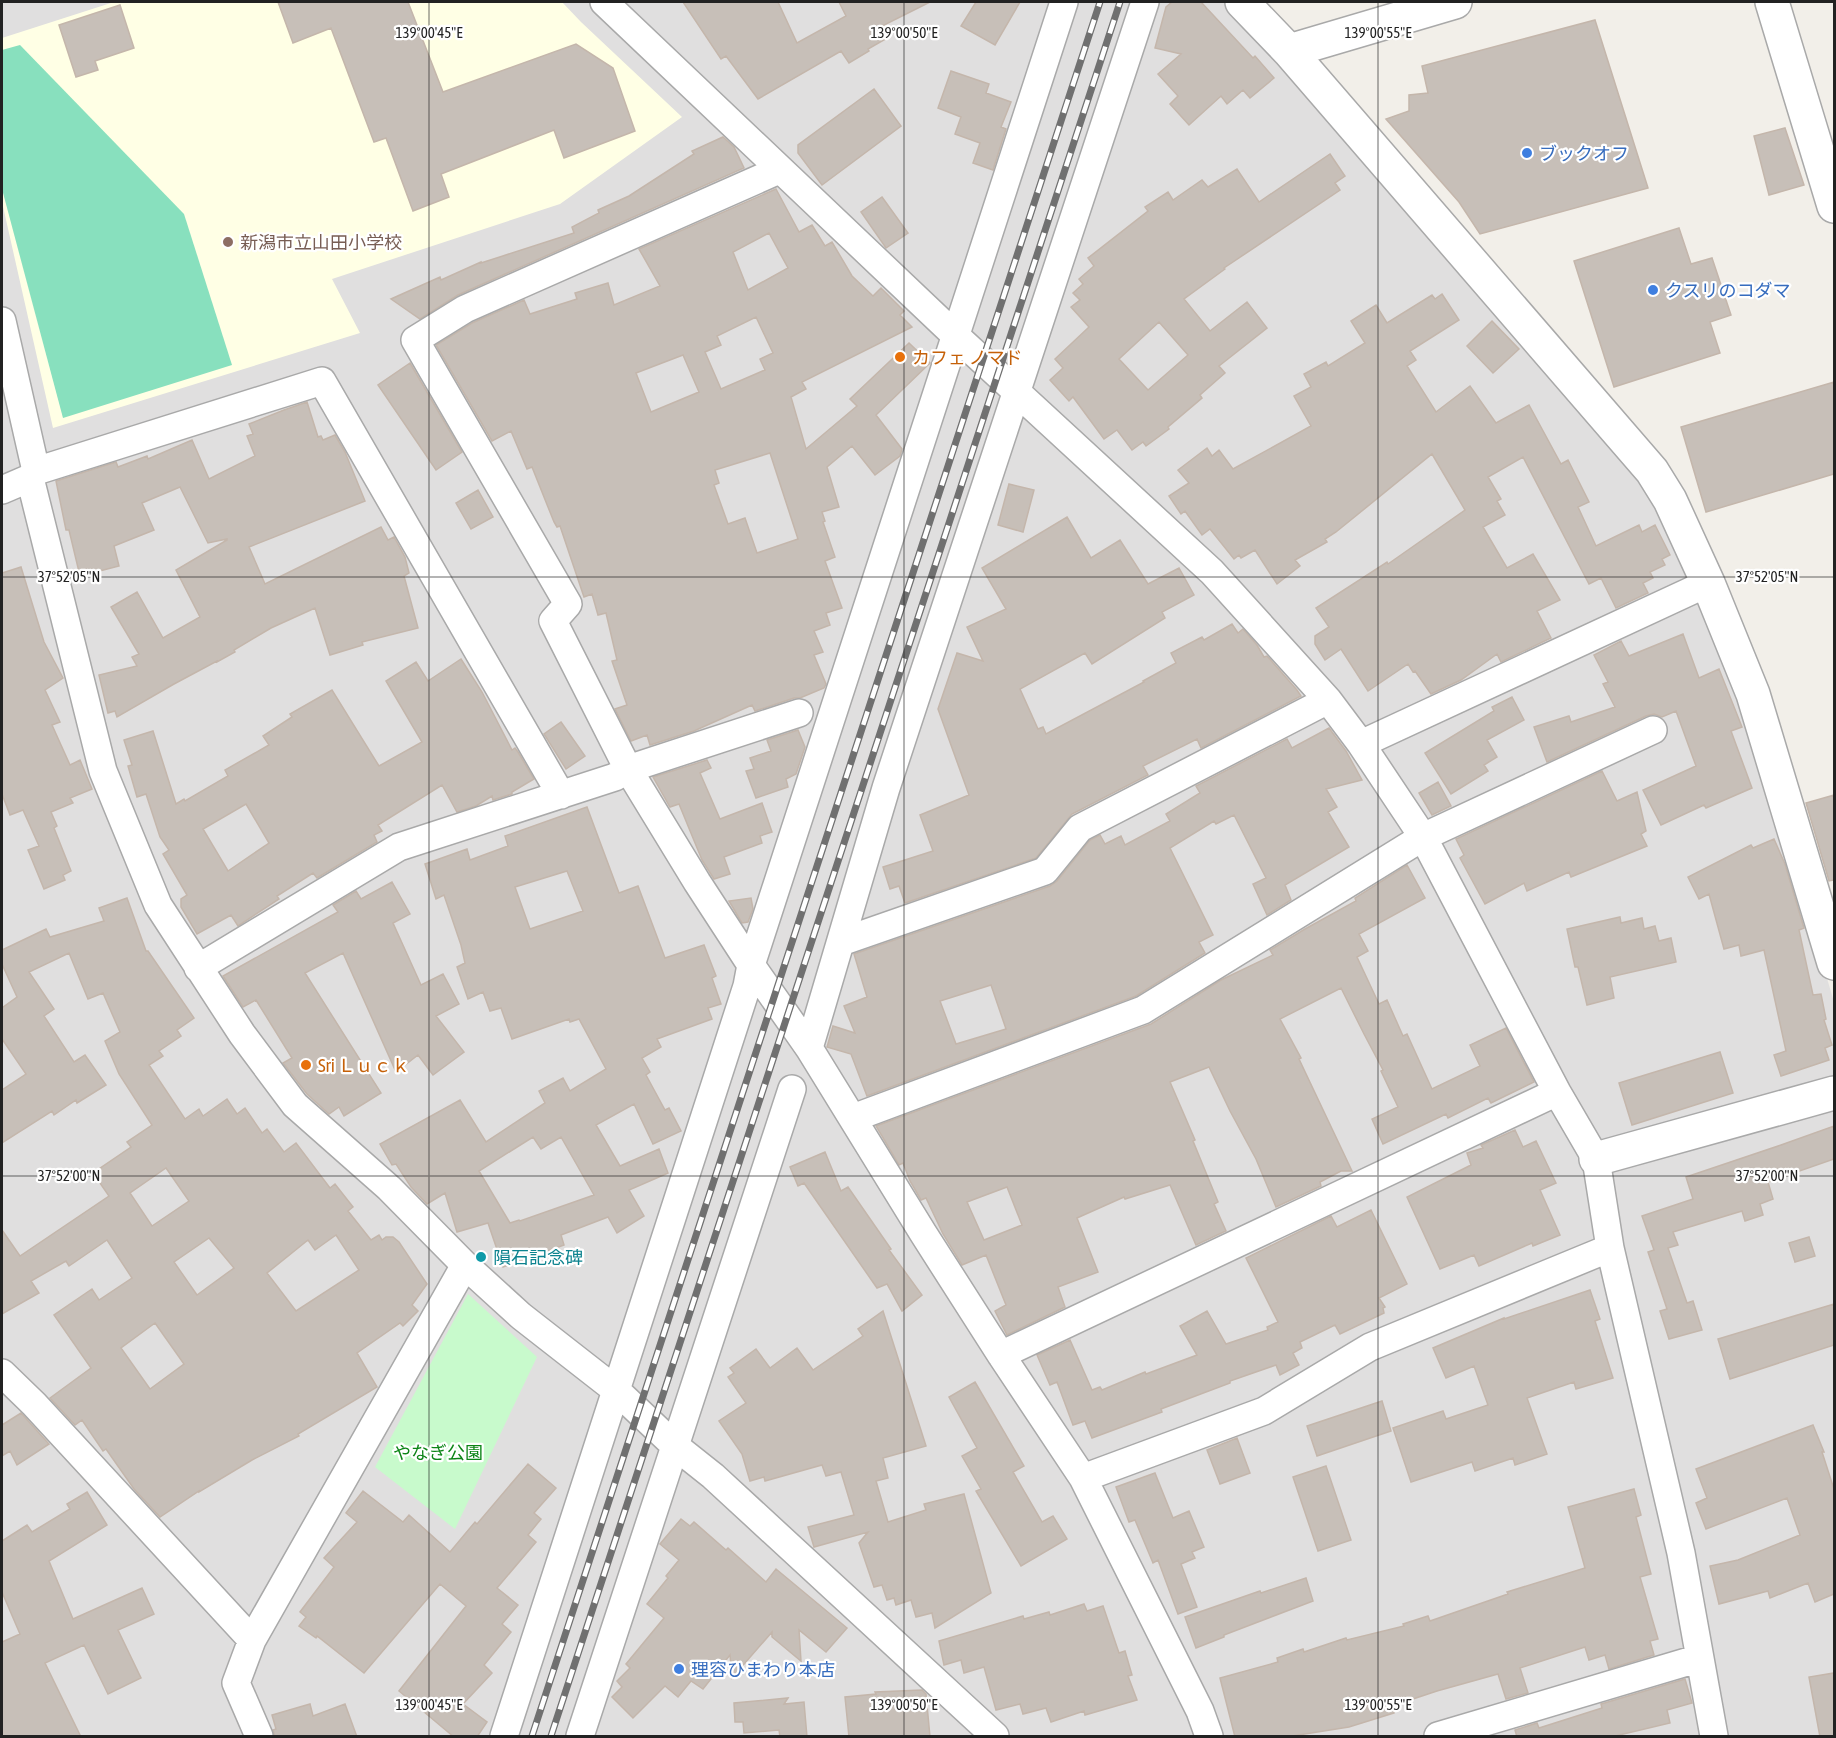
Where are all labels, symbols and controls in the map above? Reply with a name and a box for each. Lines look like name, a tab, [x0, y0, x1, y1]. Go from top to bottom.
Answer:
text: 139°00'45"E	[395, 24, 463, 41]
text: 139°00'50"E	[870, 24, 938, 41]
text: 139°00'55"E	[1344, 24, 1412, 41]
place label: ブックオフ	[1539, 143, 1629, 164]
marker: ブックオフ	[1520, 146, 1534, 160]
place label: 新潟市立山田小学校	[240, 232, 402, 253]
marker: 新潟市立山田小学校	[221, 235, 235, 249]
place label: クスリのコダマ	[1665, 280, 1790, 301]
marker: クスリのコダマ	[1646, 283, 1660, 297]
place label: カフェ ノマド	[912, 347, 1022, 368]
marker: カフェ ノマド	[893, 350, 907, 364]
text: 37°52'05"N	[38, 568, 100, 585]
text: 37°52'05"N	[1736, 568, 1798, 585]
place label: Sri Ｌｕｃｋ	[318, 1055, 409, 1076]
marker: Sri Ｌｕｃｋ	[299, 1058, 313, 1072]
text: 37°52'00"N	[38, 1167, 100, 1184]
text: 37°52'00"N	[1736, 1167, 1798, 1184]
place label: 隕石記念碑	[493, 1247, 583, 1268]
marker: 隕石記念碑	[474, 1250, 488, 1264]
park label: やなぎ公園	[393, 1442, 483, 1463]
place label: 理容ひまわり本店	[691, 1659, 835, 1680]
marker: 理容ひまわり本店	[672, 1662, 686, 1676]
text: 139°00'45"E	[395, 1696, 463, 1713]
text: 139°00'50"E	[870, 1696, 938, 1713]
text: 139°00'55"E	[1344, 1696, 1412, 1713]

